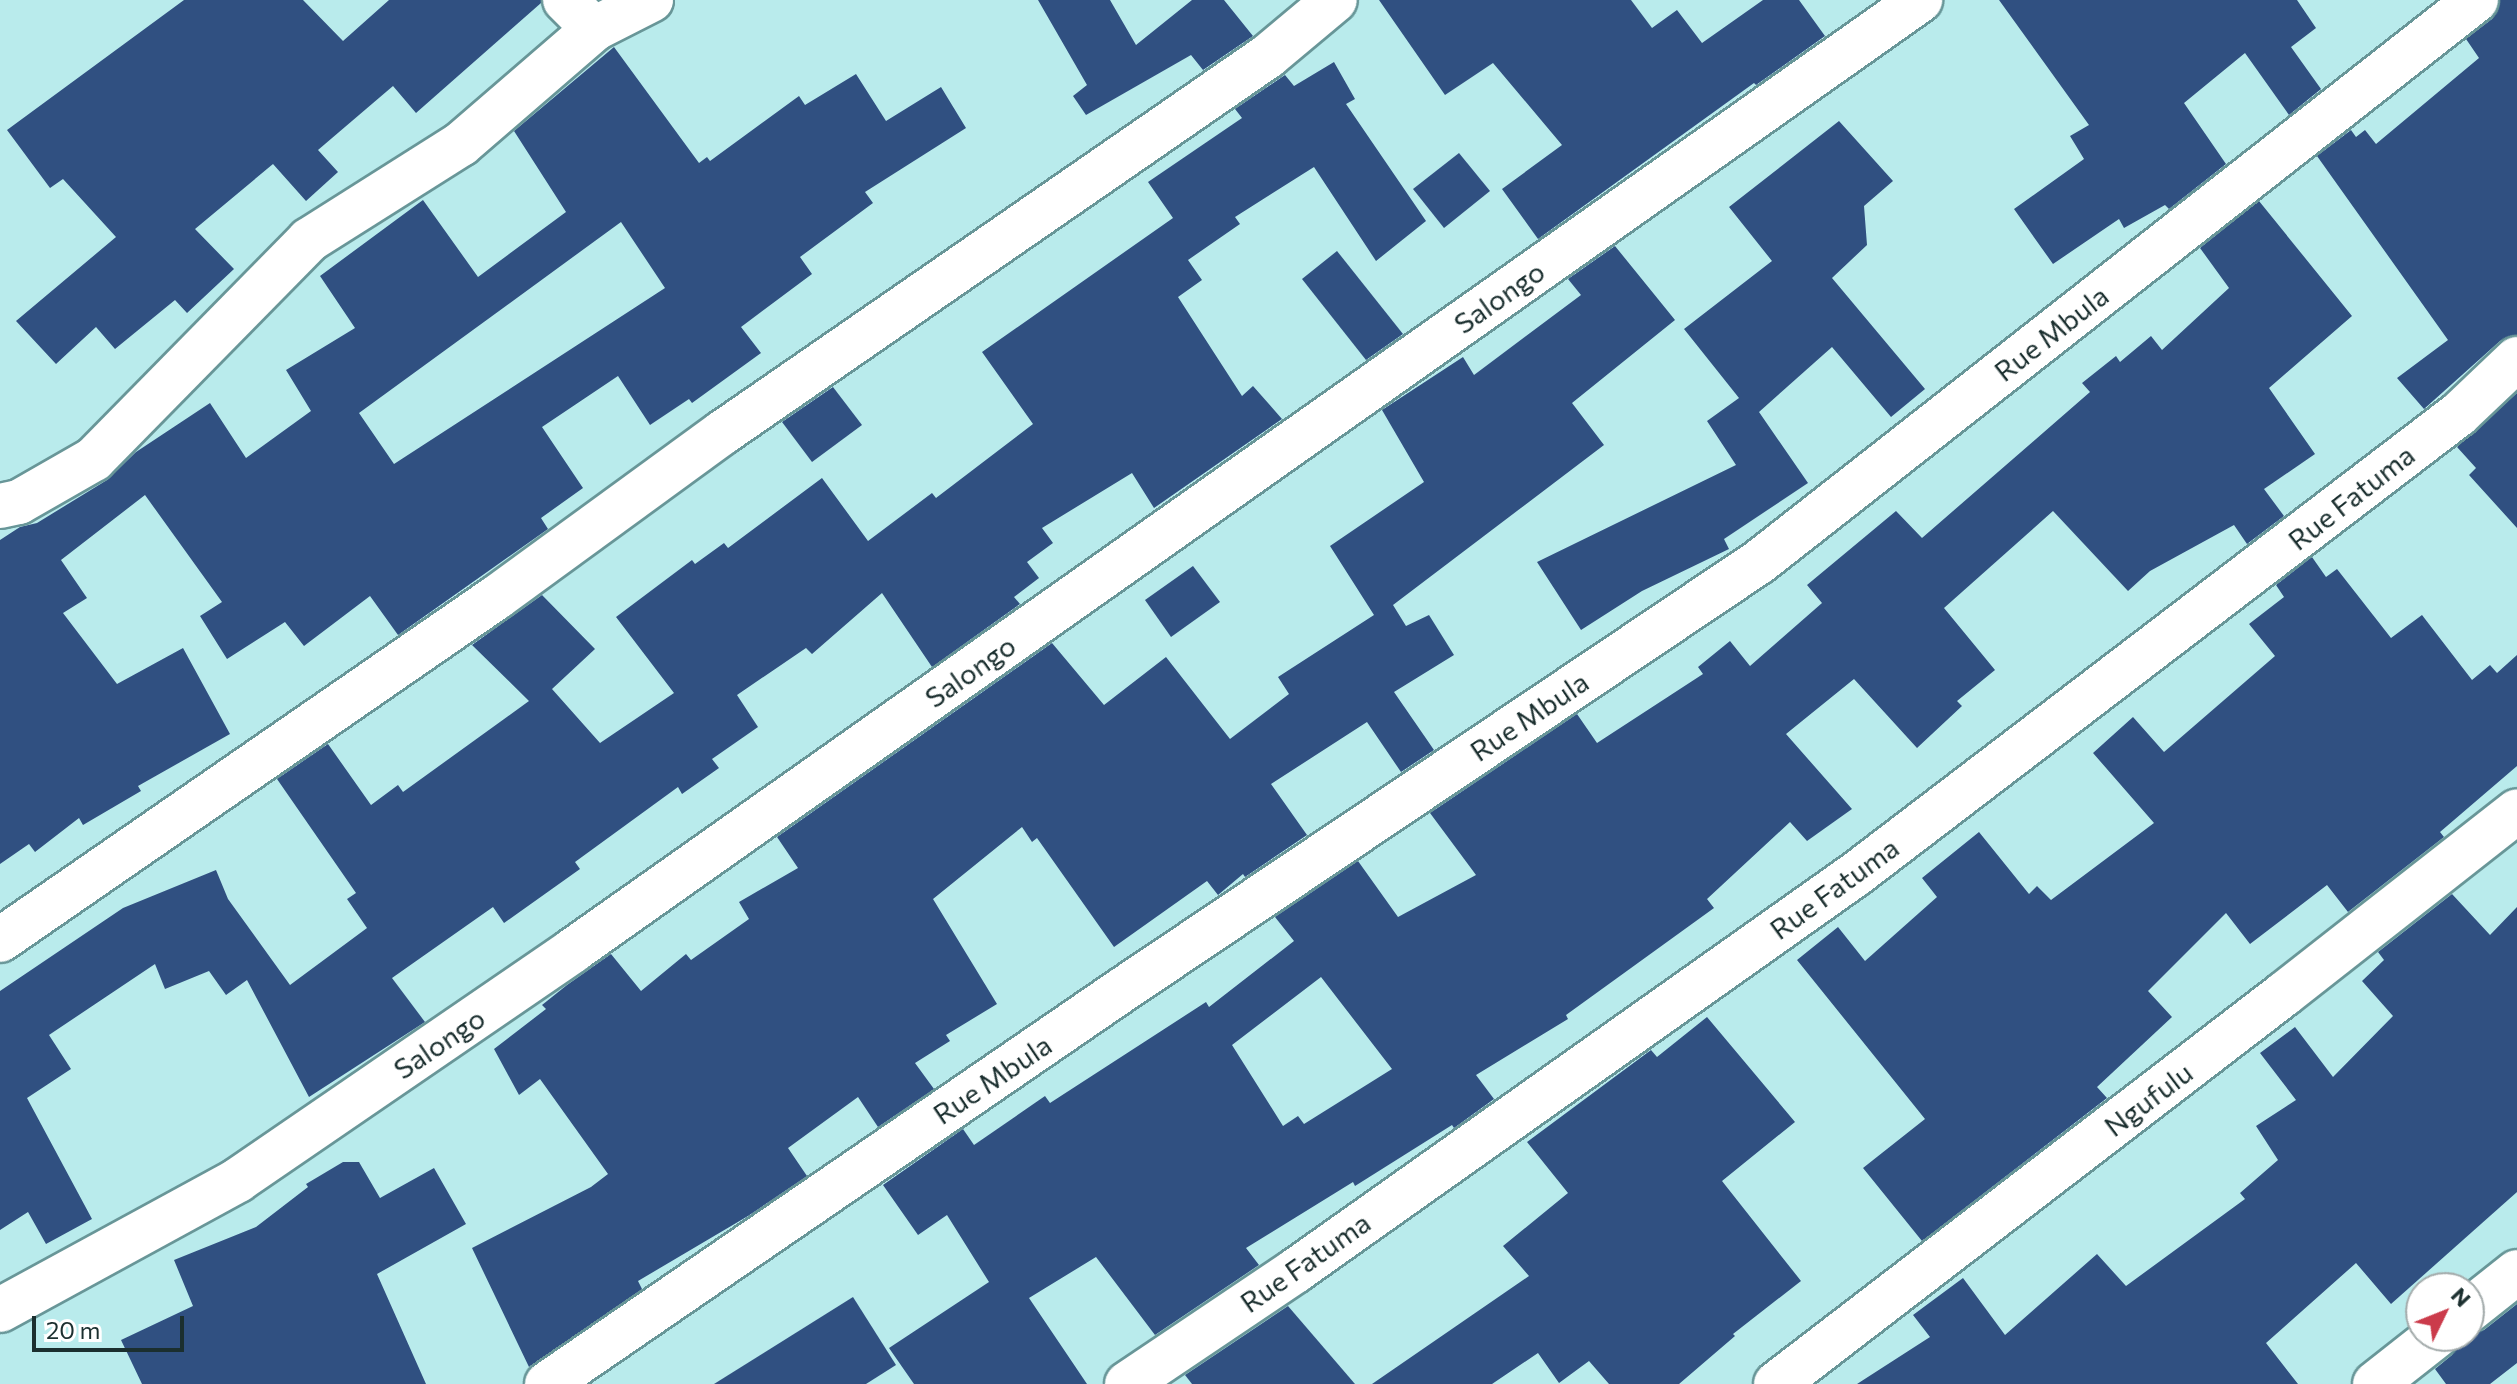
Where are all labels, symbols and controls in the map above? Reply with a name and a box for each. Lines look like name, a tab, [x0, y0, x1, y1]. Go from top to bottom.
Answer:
street label: Salongo	[1447, 254, 1551, 340]
street label: Rue Mbula	[1987, 278, 2115, 388]
street label: Rue Fatuma	[2281, 437, 2421, 557]
street label: Salongo	[918, 628, 1022, 714]
street label: Rue Mbula	[1464, 664, 1594, 768]
street label: Rue Fatuma	[1763, 830, 1905, 946]
street label: Salongo	[387, 1000, 491, 1086]
street label: Rue Mbula	[927, 1027, 1057, 1131]
street label: Ngufulu	[2097, 1055, 2199, 1143]
street label: Rue Fatuma	[1234, 1205, 1376, 1319]
north arrow	[2405, 1272, 2485, 1352]
text: N	[2446, 1281, 2477, 1312]
scale bar	[36, 1300, 188, 1350]
text: 20 m	[46, 1315, 100, 1344]

